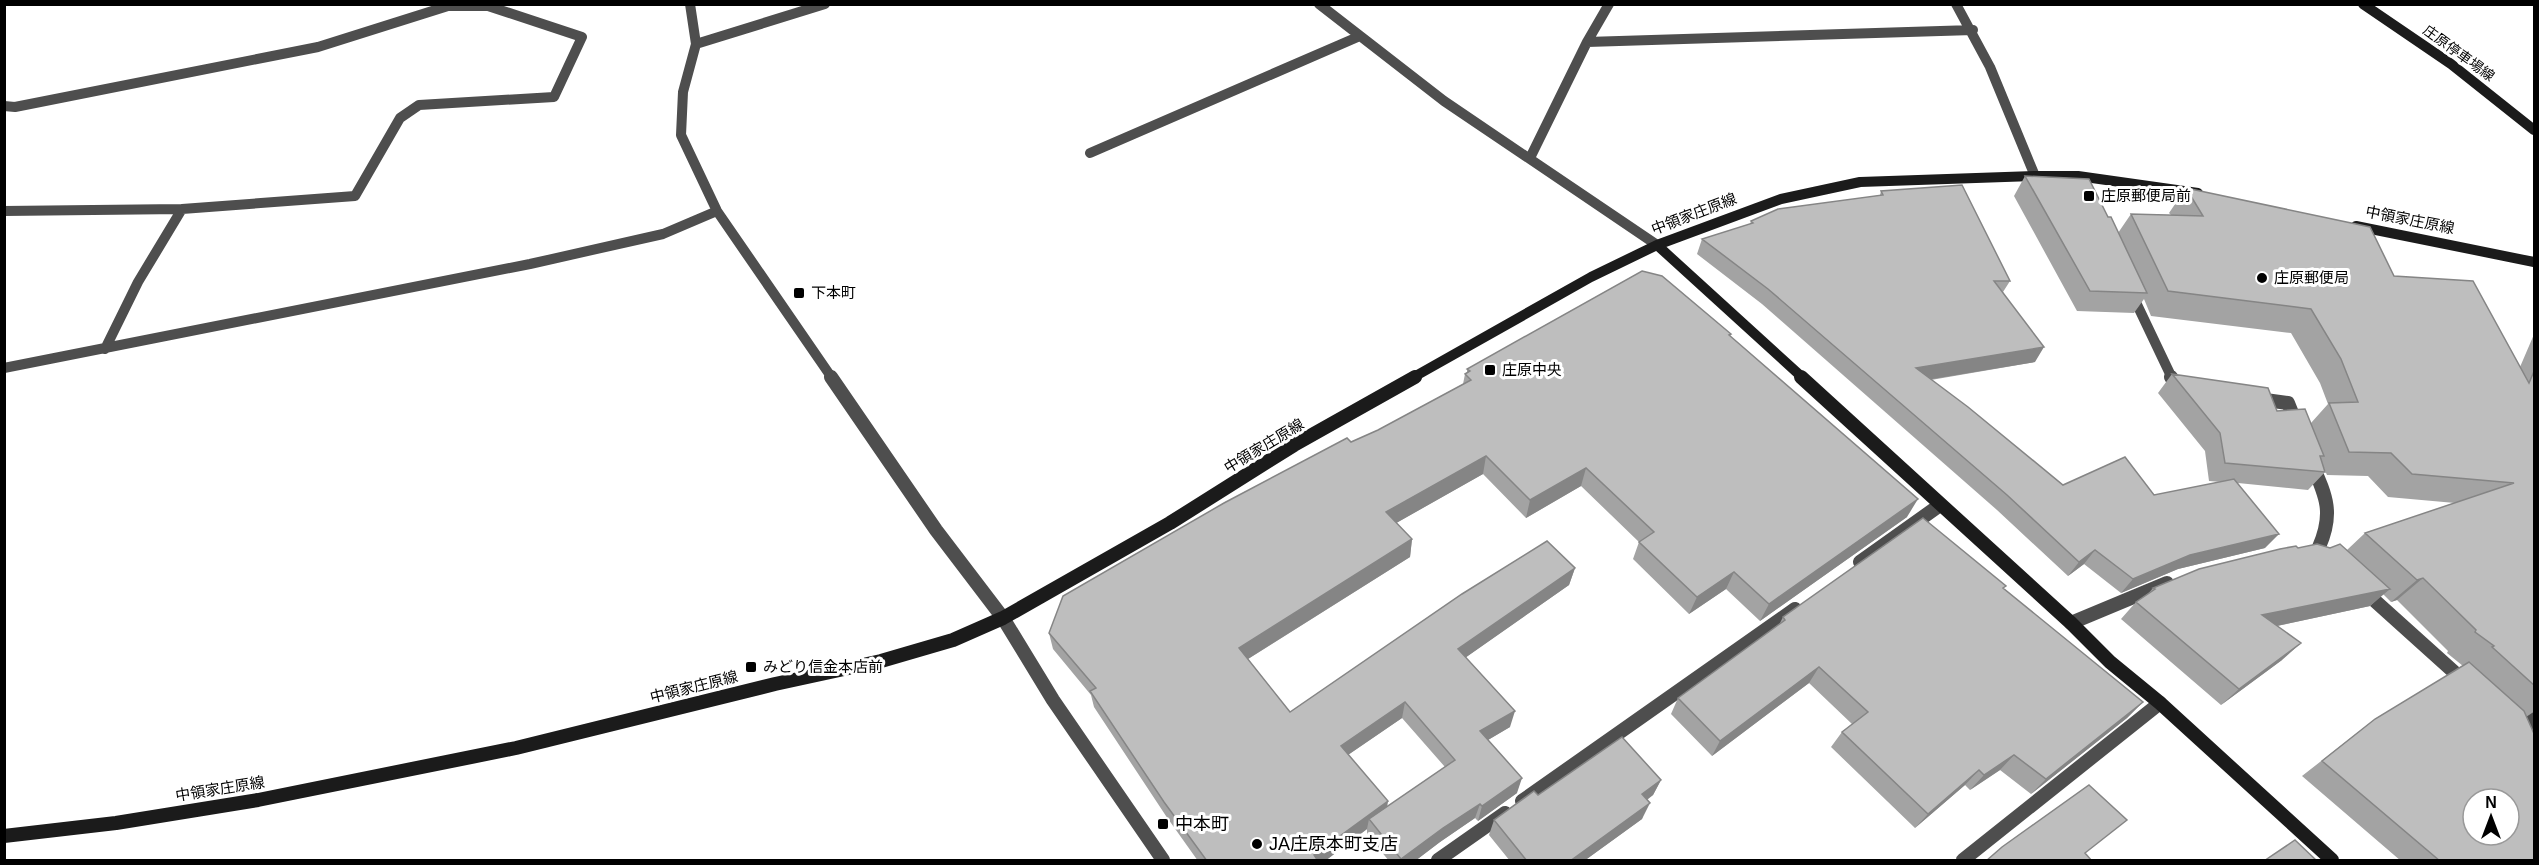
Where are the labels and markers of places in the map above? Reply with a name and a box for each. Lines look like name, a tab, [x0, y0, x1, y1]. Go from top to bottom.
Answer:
place label: 庄原郵便局前	[2101, 187, 2191, 204]
marker: 庄原郵便局前	[2082, 189, 2096, 203]
place label: 庄原郵便局	[2274, 269, 2349, 286]
marker: 庄原郵便局	[2255, 271, 2269, 285]
place label: 下本町	[811, 284, 856, 301]
marker: 下本町	[792, 286, 806, 300]
place label: 庄原中央	[1502, 361, 1562, 378]
marker: 庄原中央	[1483, 363, 1497, 377]
place label: みどり信金本店前	[763, 658, 883, 675]
marker: みどり信金本店前	[744, 660, 758, 674]
place label: 中本町	[1175, 814, 1229, 834]
marker: 中本町	[1156, 817, 1170, 831]
place label: JA庄原本町支店	[1269, 834, 1398, 854]
marker: JA庄原本町支店	[1250, 837, 1264, 851]

